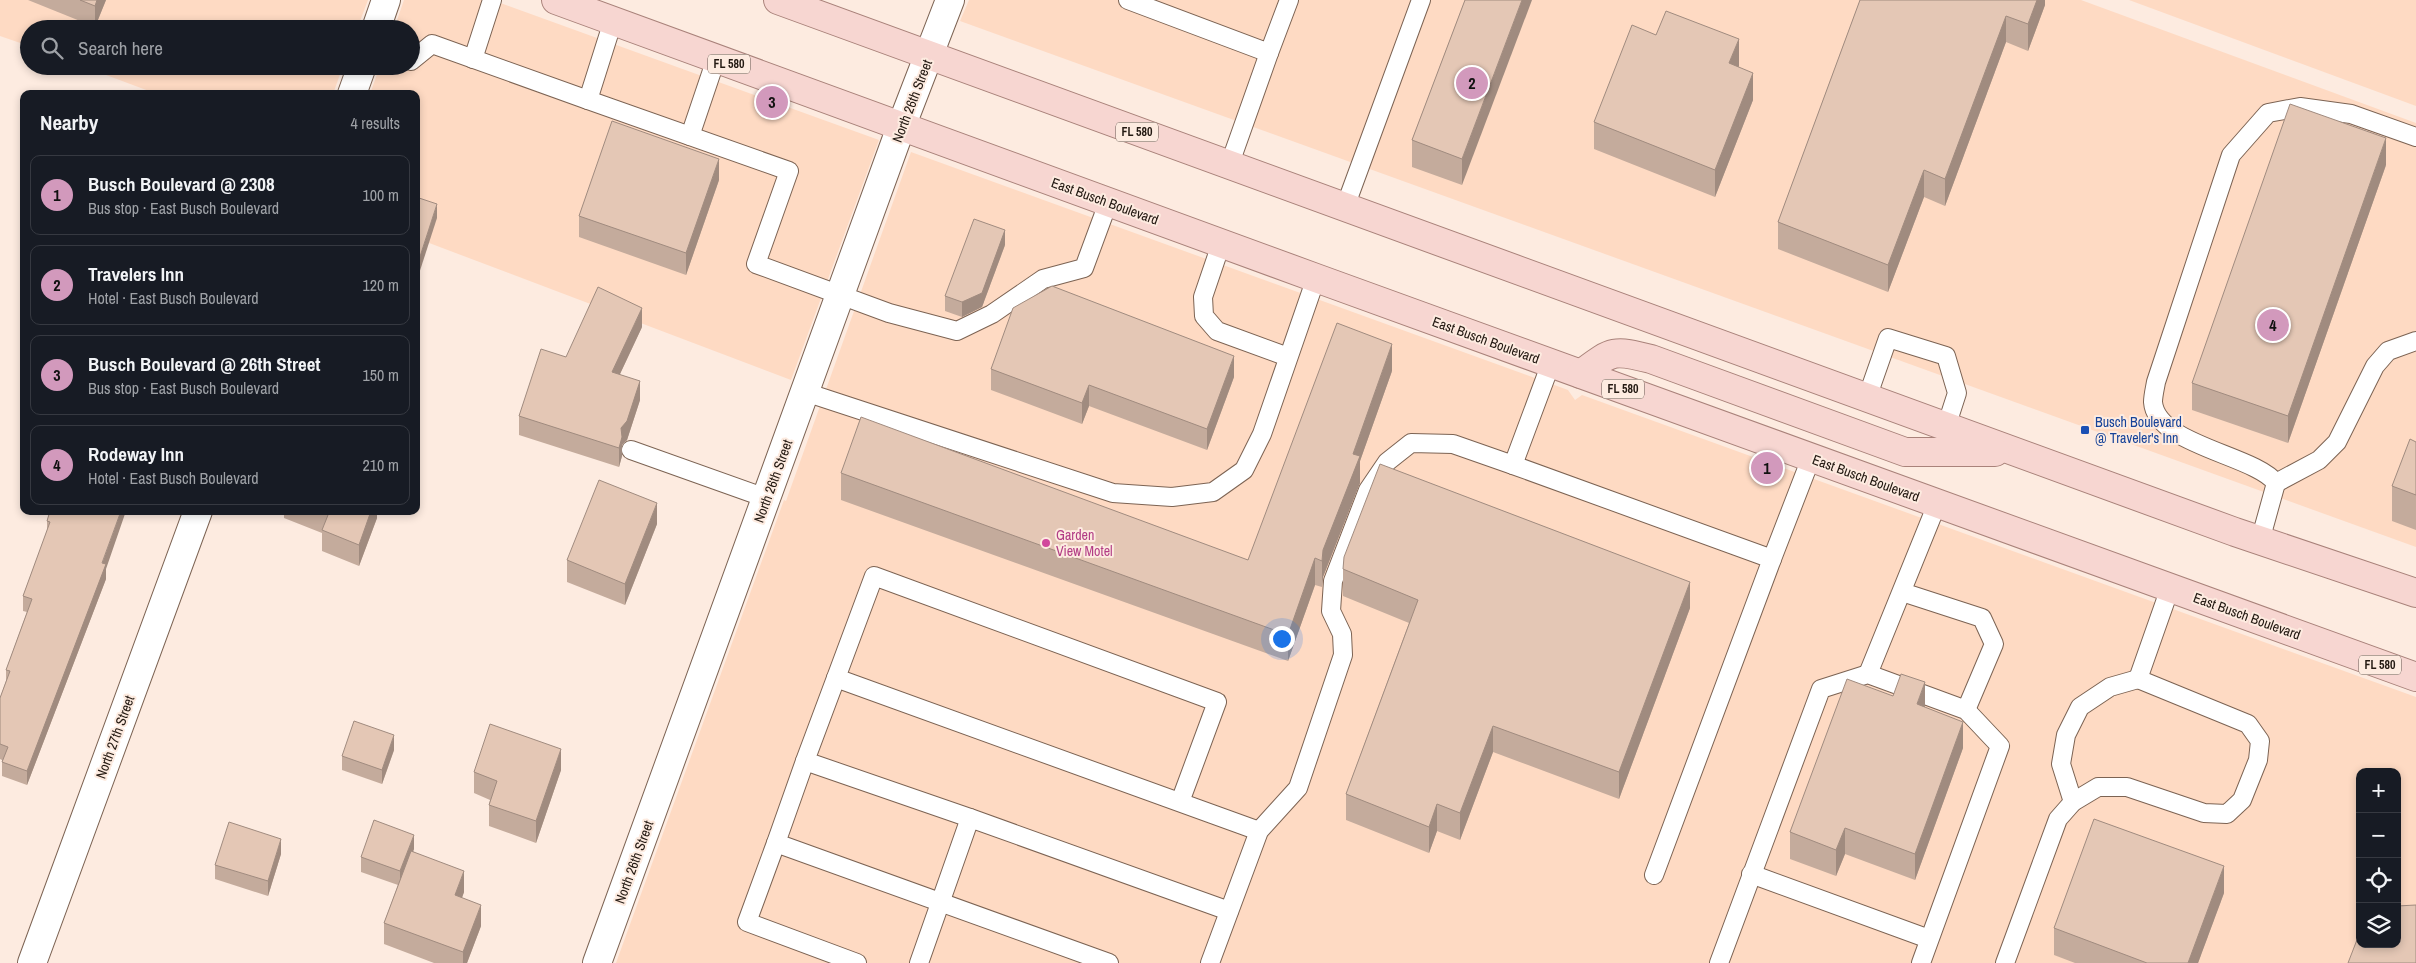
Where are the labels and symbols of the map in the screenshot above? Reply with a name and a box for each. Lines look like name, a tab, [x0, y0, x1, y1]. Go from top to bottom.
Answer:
road number: FL 580	[708, 54, 750, 74]
street label: North 26th Street	[888, 57, 936, 145]
pin: 2	[1456, 64, 1488, 102]
pin: 3	[756, 83, 788, 121]
road number: FL 580	[1116, 122, 1158, 142]
street label: East Busch Boulevard	[1049, 173, 1161, 229]
pin: 4	[2257, 306, 2289, 344]
street label: East Busch Boulevard	[1430, 312, 1542, 368]
road number: FL 580	[1602, 379, 1644, 398]
place label: Busch Boulevard @ Traveler's Inn	[2095, 413, 2182, 447]
marker: Busch Boulevard @ Traveler's Inn	[2079, 424, 2091, 436]
street label: North 26th Street	[750, 437, 796, 525]
pin: 1	[1751, 449, 1783, 487]
street label: East Busch Boulevard	[1810, 450, 1922, 506]
place label: Garden View Motel	[1056, 526, 1113, 560]
marker: Garden View Motel	[1040, 537, 1052, 549]
street label: East Busch Boulevard	[2191, 588, 2303, 644]
your location	[1269, 626, 1295, 652]
road number: FL 580	[2359, 656, 2401, 674]
street label: North 27th Street	[92, 693, 138, 781]
street label: North 26th Street	[611, 818, 657, 906]

